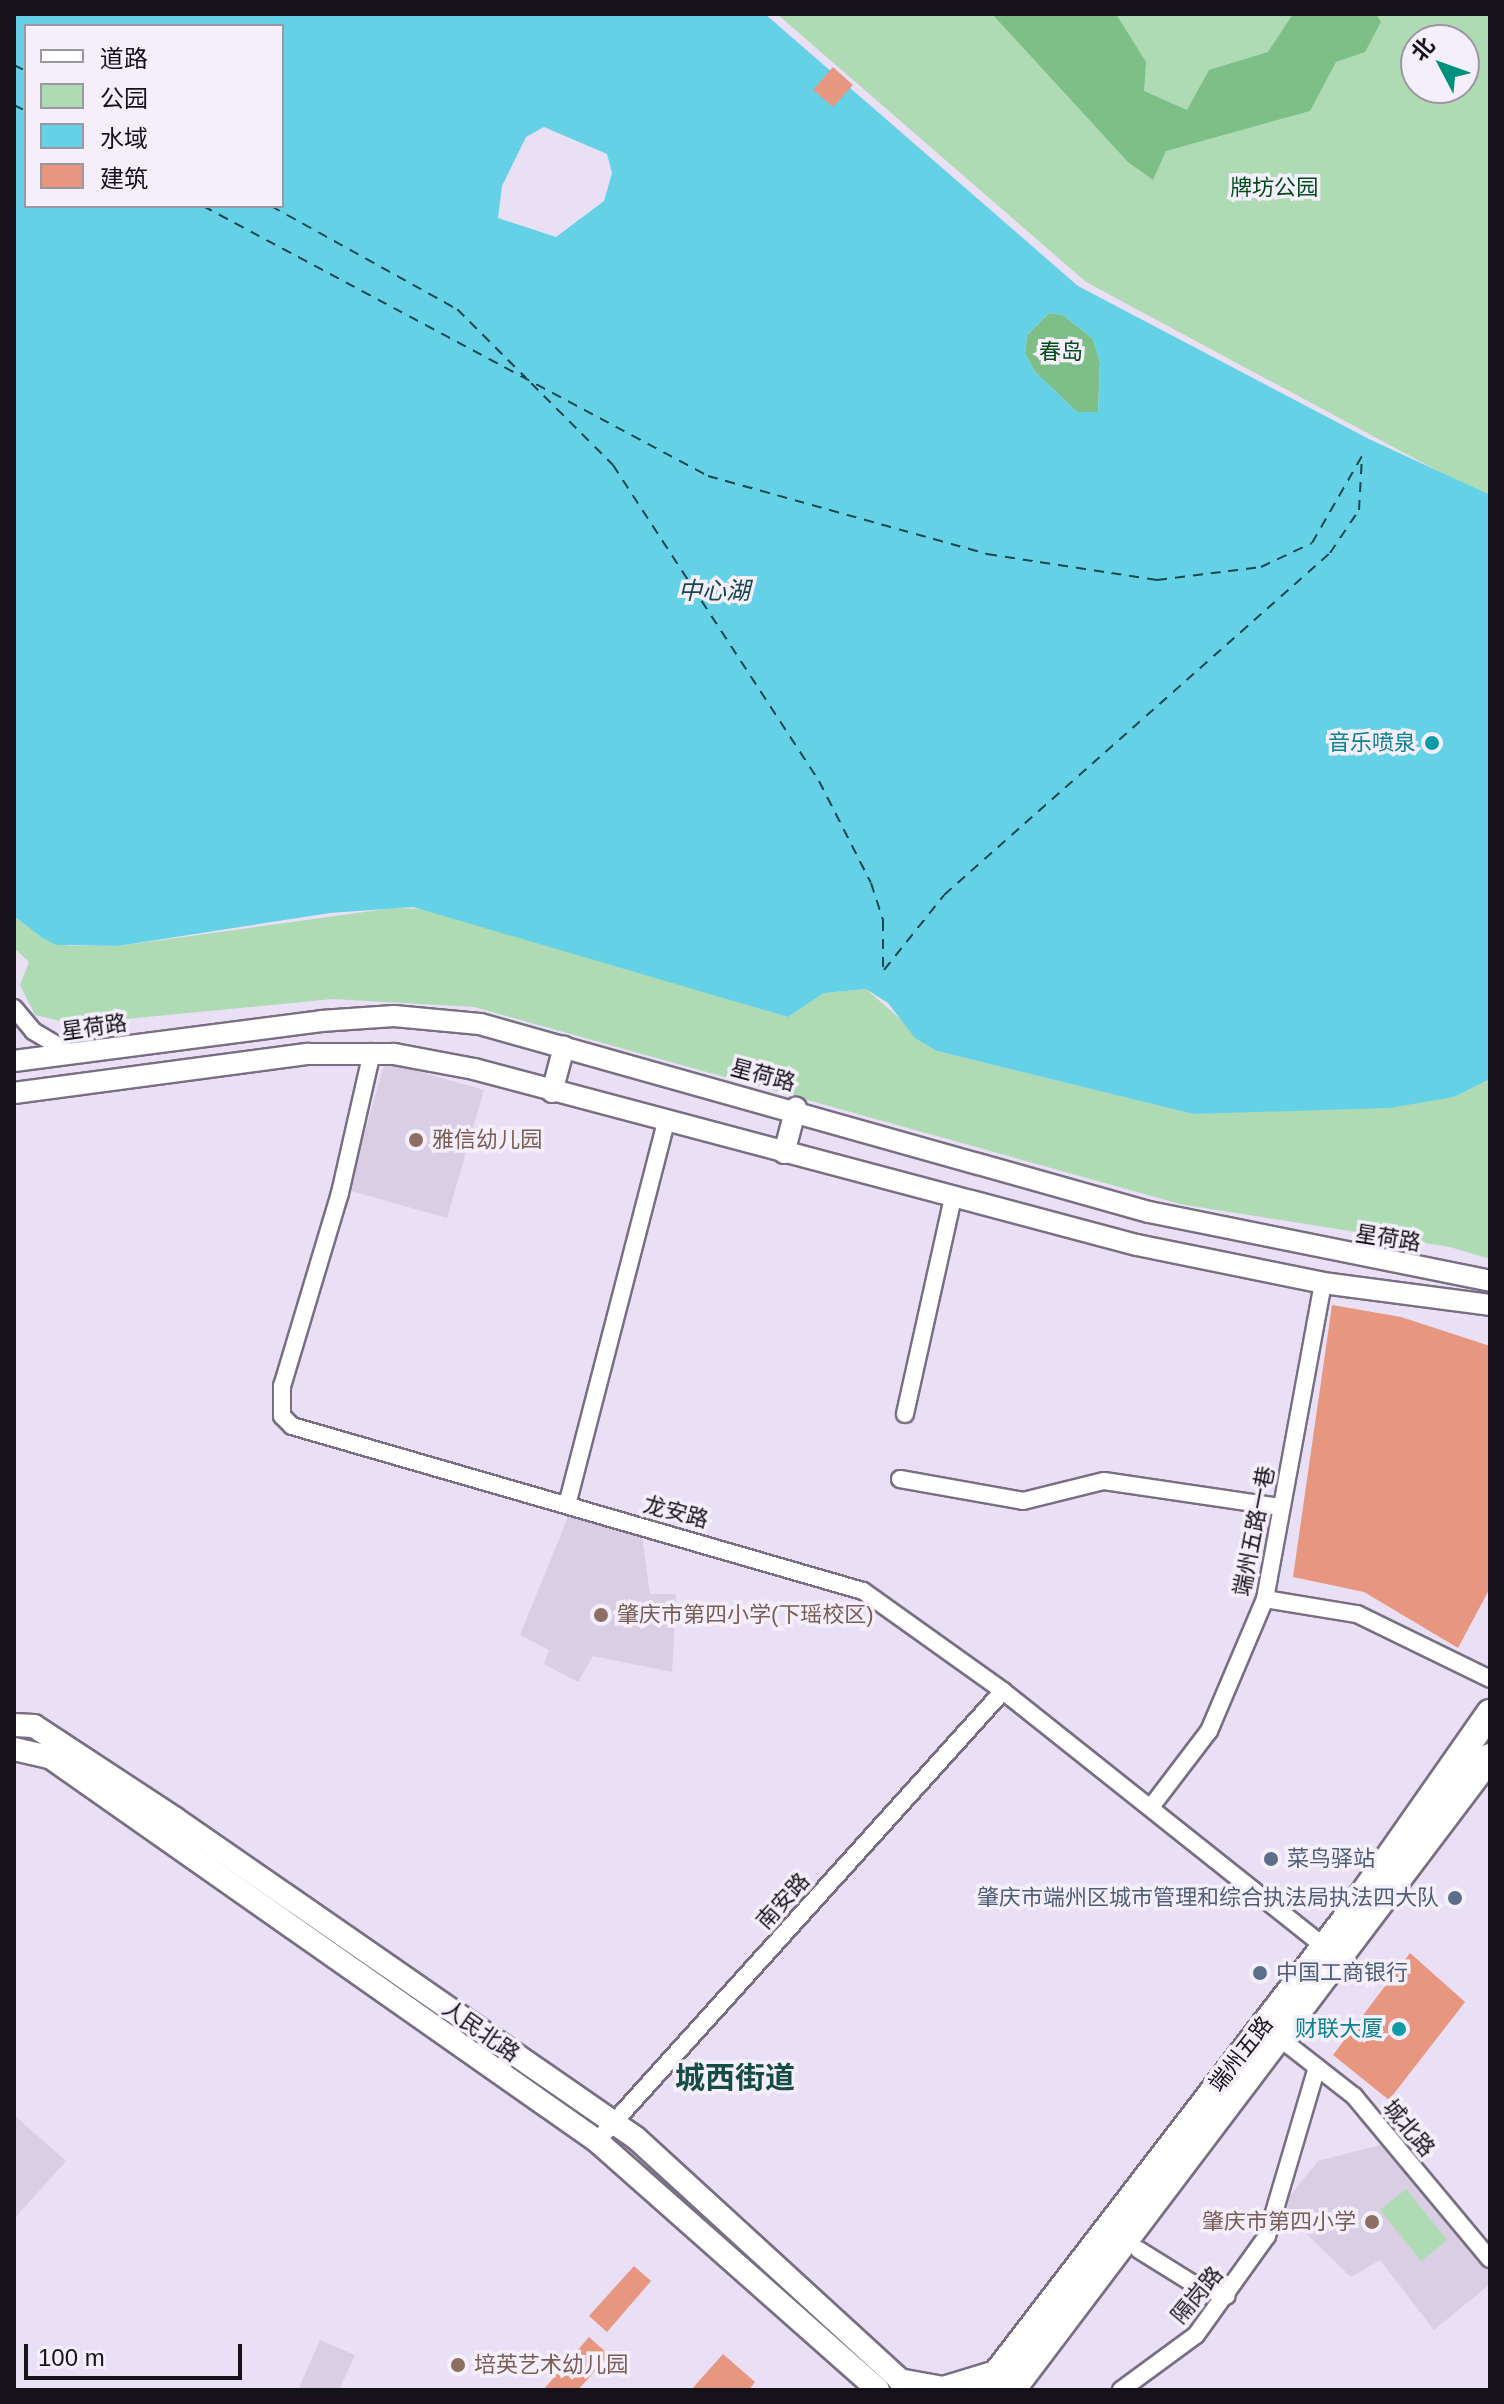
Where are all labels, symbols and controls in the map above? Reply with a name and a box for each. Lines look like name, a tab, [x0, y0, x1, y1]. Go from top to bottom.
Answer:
legend	[24, 24, 284, 208]
north arrow	[1400, 24, 1480, 104]
text: 北	[1406, 33, 1440, 66]
text: 道路	[100, 45, 148, 72]
text: 公园	[100, 85, 148, 112]
text: 水域	[100, 125, 148, 152]
text: 建筑	[100, 165, 148, 192]
park label: 牌坊公园	[1230, 175, 1318, 201]
park label: 春岛	[1039, 339, 1083, 365]
water label: 中心湖	[678, 577, 750, 605]
place label: 音乐喷泉	[1328, 730, 1416, 756]
marker: 音乐喷泉	[1423, 734, 1441, 752]
street label: 星荷路	[59, 1009, 129, 1045]
street label: 星荷路	[728, 1054, 798, 1096]
place label: 雅信幼儿园	[432, 1127, 542, 1153]
marker: 雅信幼儿园	[407, 1131, 425, 1149]
street label: 星荷路	[1353, 1220, 1423, 1256]
street label: 端州五路一巷	[1228, 1464, 1280, 1598]
street label: 龙安路	[641, 1491, 711, 1533]
place label: 肇庆市第四小学(下瑶校区)	[617, 1602, 874, 1628]
marker: 肇庆市第四小学(下瑶校区)	[592, 1606, 610, 1624]
place label: 菜鸟驿站	[1287, 1846, 1375, 1872]
marker: 菜鸟驿站	[1262, 1850, 1280, 1868]
street label: 南安路	[751, 1868, 815, 1934]
place label: 肇庆市端州区城市管理和综合执法局执法四大队	[977, 1885, 1439, 1911]
marker: 肇庆市端州区城市管理和综合执法局执法四大队	[1446, 1889, 1464, 1907]
place label: 中国工商银行	[1276, 1960, 1408, 1986]
marker: 中国工商银行	[1251, 1964, 1269, 1982]
street label: 人民北路	[437, 1995, 525, 2067]
street label: 端州五路	[1204, 2011, 1278, 2097]
place label: 财联大厦	[1295, 2016, 1383, 2042]
marker: 财联大厦	[1390, 2020, 1408, 2038]
district label: 城西街道	[675, 2060, 795, 2096]
street label: 城北路	[1378, 2094, 1440, 2162]
place label: 肇庆市第四小学	[1202, 2209, 1356, 2235]
marker: 肇庆市第四小学	[1363, 2213, 1381, 2231]
street label: 隔岗路	[1166, 2261, 1228, 2329]
scale bar	[28, 2328, 246, 2378]
text: 100 m	[38, 2344, 105, 2371]
place label: 培英艺术幼儿园	[474, 2352, 628, 2378]
marker: 培英艺术幼儿园	[449, 2356, 467, 2374]

